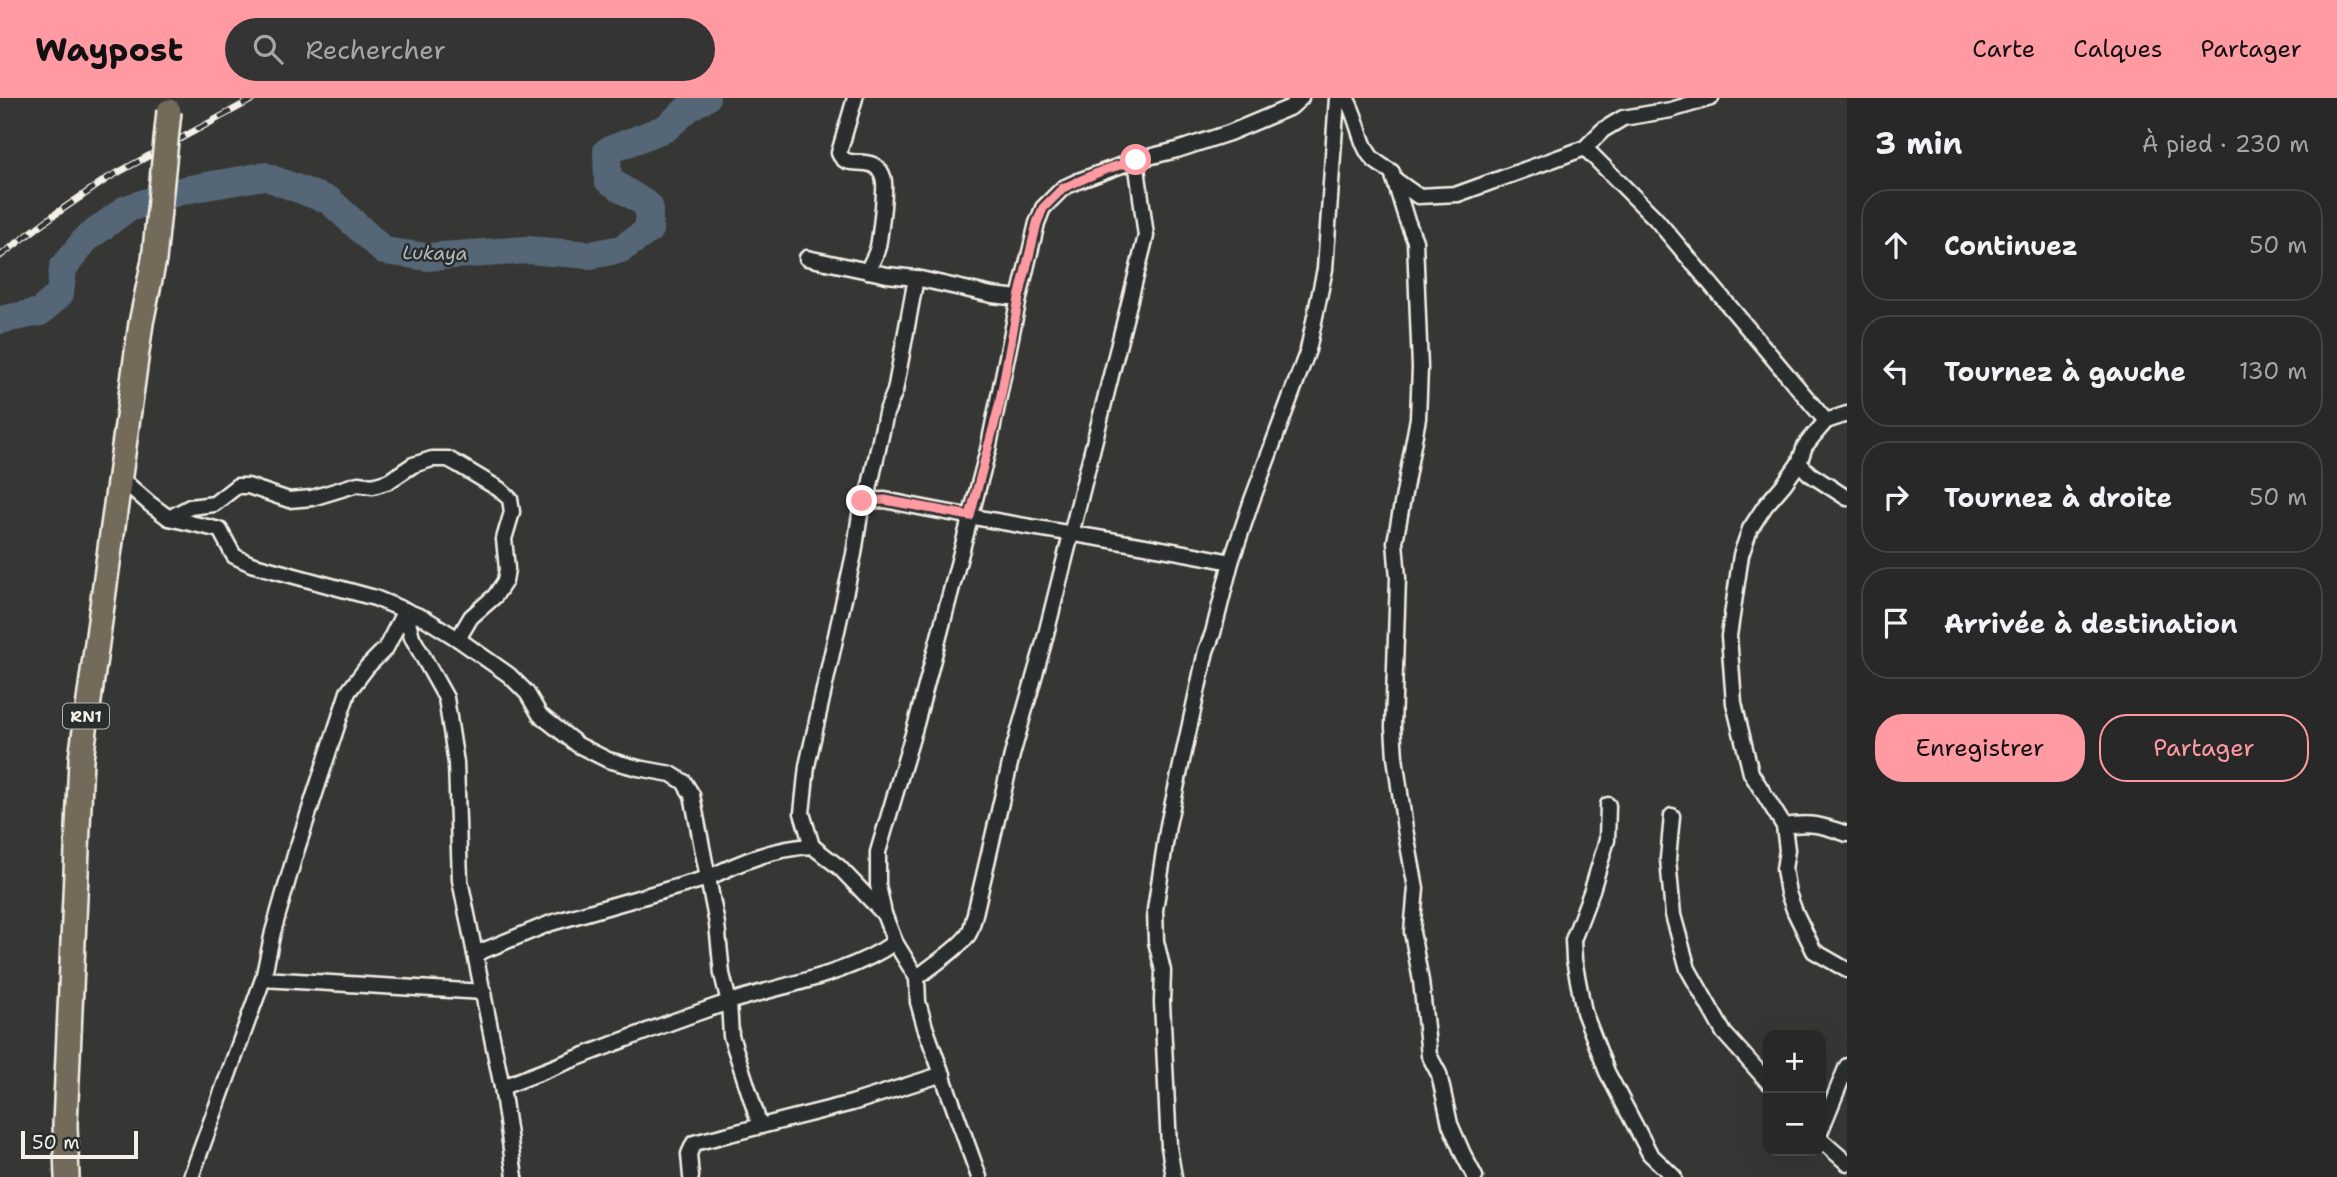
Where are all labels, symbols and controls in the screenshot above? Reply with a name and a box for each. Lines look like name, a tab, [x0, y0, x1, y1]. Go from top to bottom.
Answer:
search box	[225, 18, 715, 81]
text: Waypost	[35, 27, 183, 72]
icon: search	[249, 30, 287, 68]
text: Rechercher	[305, 32, 446, 67]
text: Carte	[1972, 33, 2035, 65]
text: Calques	[2073, 33, 2163, 65]
text: Partager	[2201, 33, 2302, 65]
text: 3 min	[1875, 123, 1962, 164]
text: À pied · 230 m	[2142, 129, 2309, 159]
route start	[1120, 144, 1151, 175]
icon: ahead	[1877, 226, 1915, 264]
text: Continuez	[1944, 228, 2078, 263]
text: 50 m	[2249, 230, 2307, 260]
water label: Lukaya	[402, 240, 468, 266]
icon: left	[1877, 352, 1915, 390]
text: Tournez à gauche	[1944, 354, 2186, 389]
text: 130 m	[2239, 356, 2307, 386]
icon: right	[1877, 478, 1915, 516]
text: Tournez à droite	[1944, 480, 2172, 515]
text: 50 m	[2249, 482, 2307, 512]
route end	[846, 485, 877, 516]
icon: arrive	[1877, 604, 1915, 642]
text: Arrivée à destination	[1944, 606, 2238, 641]
road number: RN1	[63, 704, 109, 729]
button: Enregistrer	[1875, 714, 2085, 782]
button: Partager	[2099, 714, 2309, 782]
map controls	[1763, 1030, 1826, 1156]
button: +	[1763, 1030, 1826, 1093]
button: −	[1763, 1093, 1826, 1156]
scale bar	[21, 1128, 138, 1160]
text: 50 m	[32, 1130, 80, 1155]

